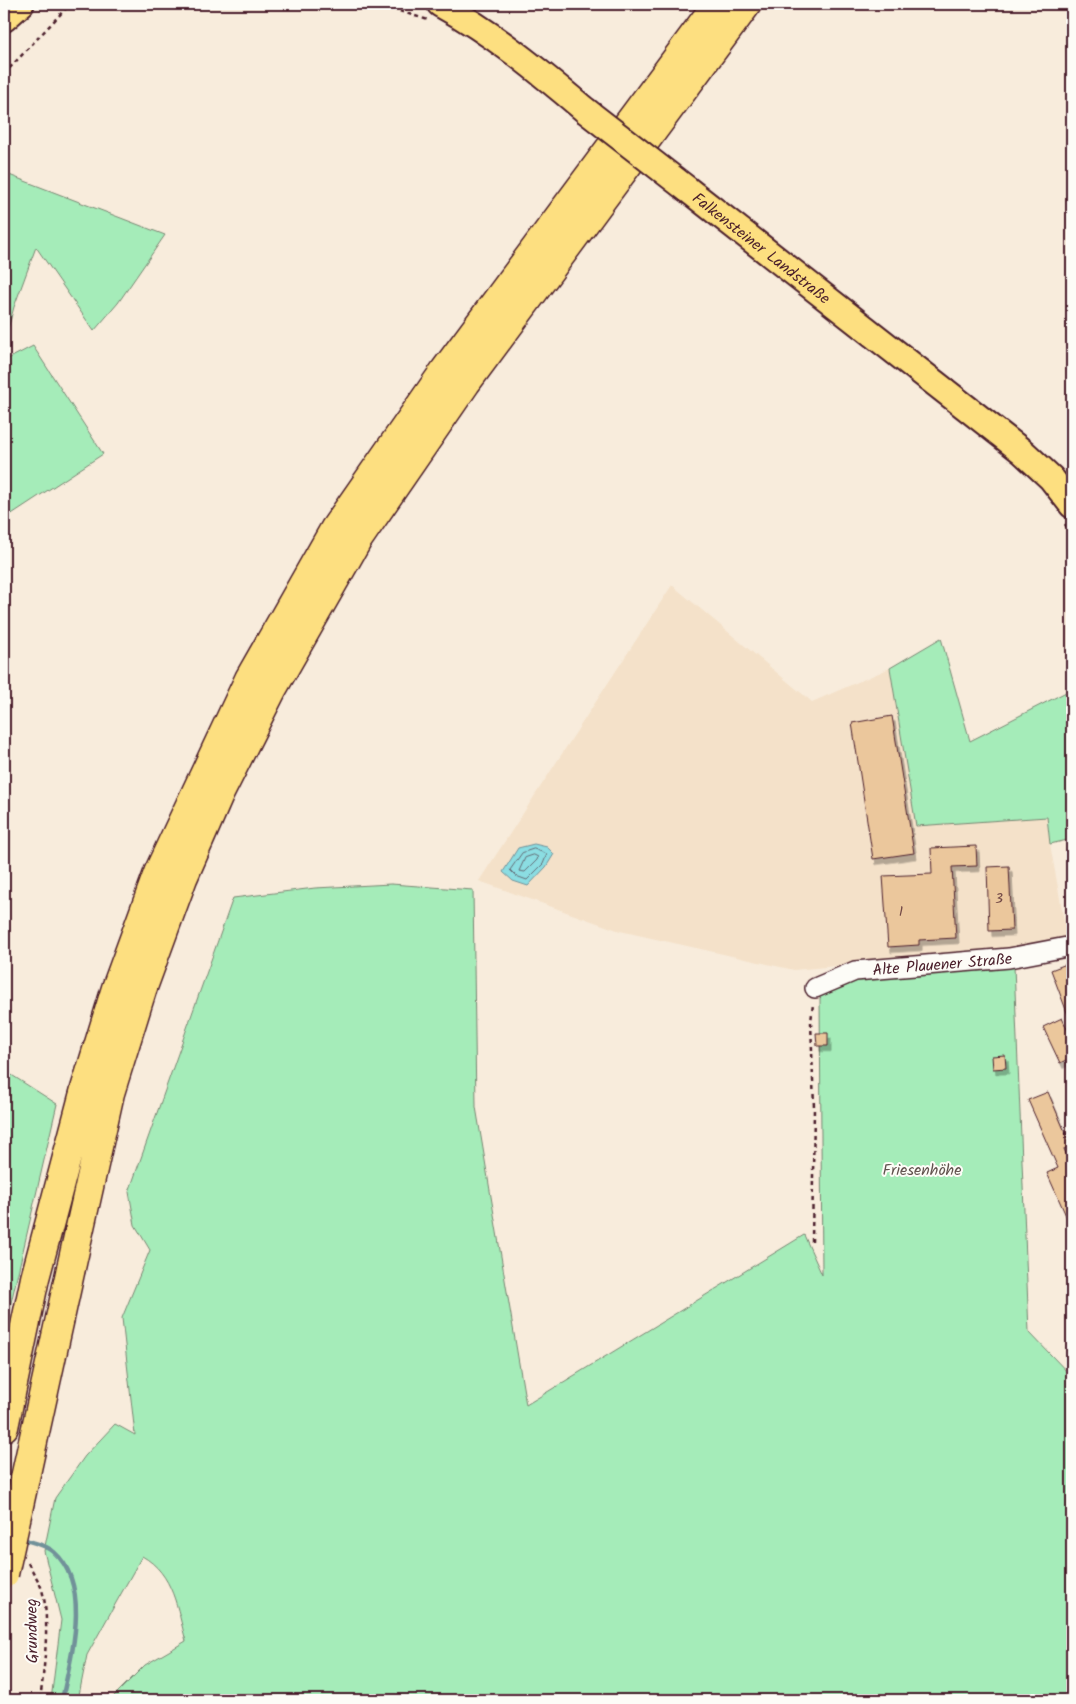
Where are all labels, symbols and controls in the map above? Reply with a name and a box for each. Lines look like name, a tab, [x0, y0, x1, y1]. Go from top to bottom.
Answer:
street label: Falkensteiner Landstraße	[686, 187, 835, 311]
house number: 3	[995, 888, 1003, 910]
house number: 1	[899, 901, 903, 923]
street label: Alte Plauener Straße	[872, 947, 1013, 983]
park label: Friesenhöhe	[883, 1158, 961, 1183]
street label: Grundweg	[19, 1598, 46, 1664]

